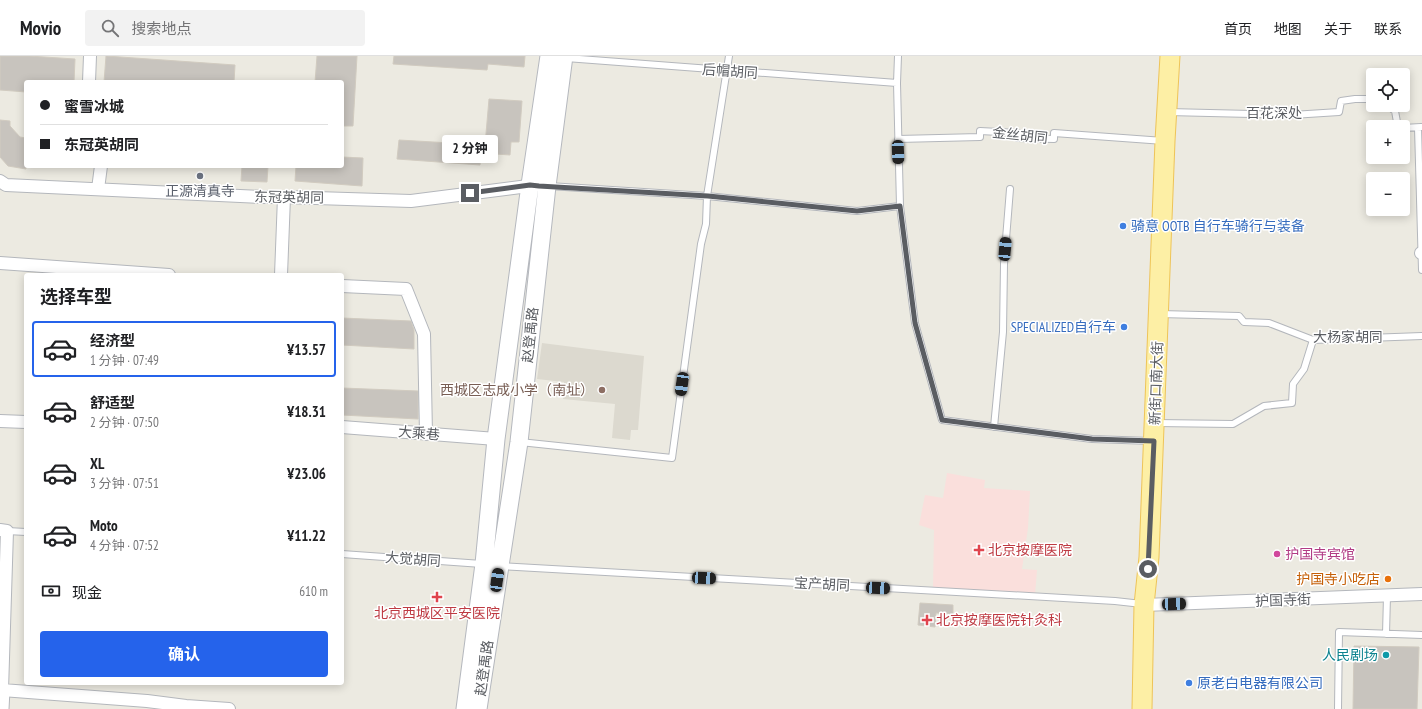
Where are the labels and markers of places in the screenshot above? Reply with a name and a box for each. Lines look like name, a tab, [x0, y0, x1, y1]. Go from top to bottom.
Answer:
marker: 正源清真寺	[195, 171, 205, 181]
place label: 正源清真寺	[165, 182, 235, 200]
place label: 骑意 OOTB 自行车骑行与装备	[1131, 217, 1305, 235]
marker: 骑意 OOTB 自行车骑行与装备	[1118, 221, 1128, 231]
place label: SPECIALIZED自行车	[1011, 318, 1116, 336]
marker: SPECIALIZED自行车	[1119, 322, 1129, 332]
place label: 西城区志成小学（南址）	[440, 381, 594, 399]
marker: 西城区志成小学（南址）	[597, 385, 607, 395]
place label: 北京按摩医院	[988, 541, 1072, 559]
marker: 北京按摩医院	[973, 544, 985, 556]
place label: 护国寺宾馆	[1285, 545, 1355, 563]
marker: 护国寺宾馆	[1272, 549, 1282, 559]
place label: 护国寺小吃店	[1296, 570, 1380, 588]
marker: 护国寺小吃店	[1383, 574, 1393, 584]
marker: 北京西城区平安医院	[431, 591, 443, 603]
place label: 北京西城区平安医院	[374, 604, 500, 622]
place label: 北京按摩医院针灸科	[936, 611, 1062, 629]
marker: 北京按摩医院针灸科	[921, 614, 933, 626]
place label: 人民剧场	[1322, 646, 1378, 664]
marker: 人民剧场	[1381, 650, 1391, 660]
place label: 原老白电器有限公司	[1197, 674, 1323, 692]
marker: 原老白电器有限公司	[1184, 678, 1194, 688]

